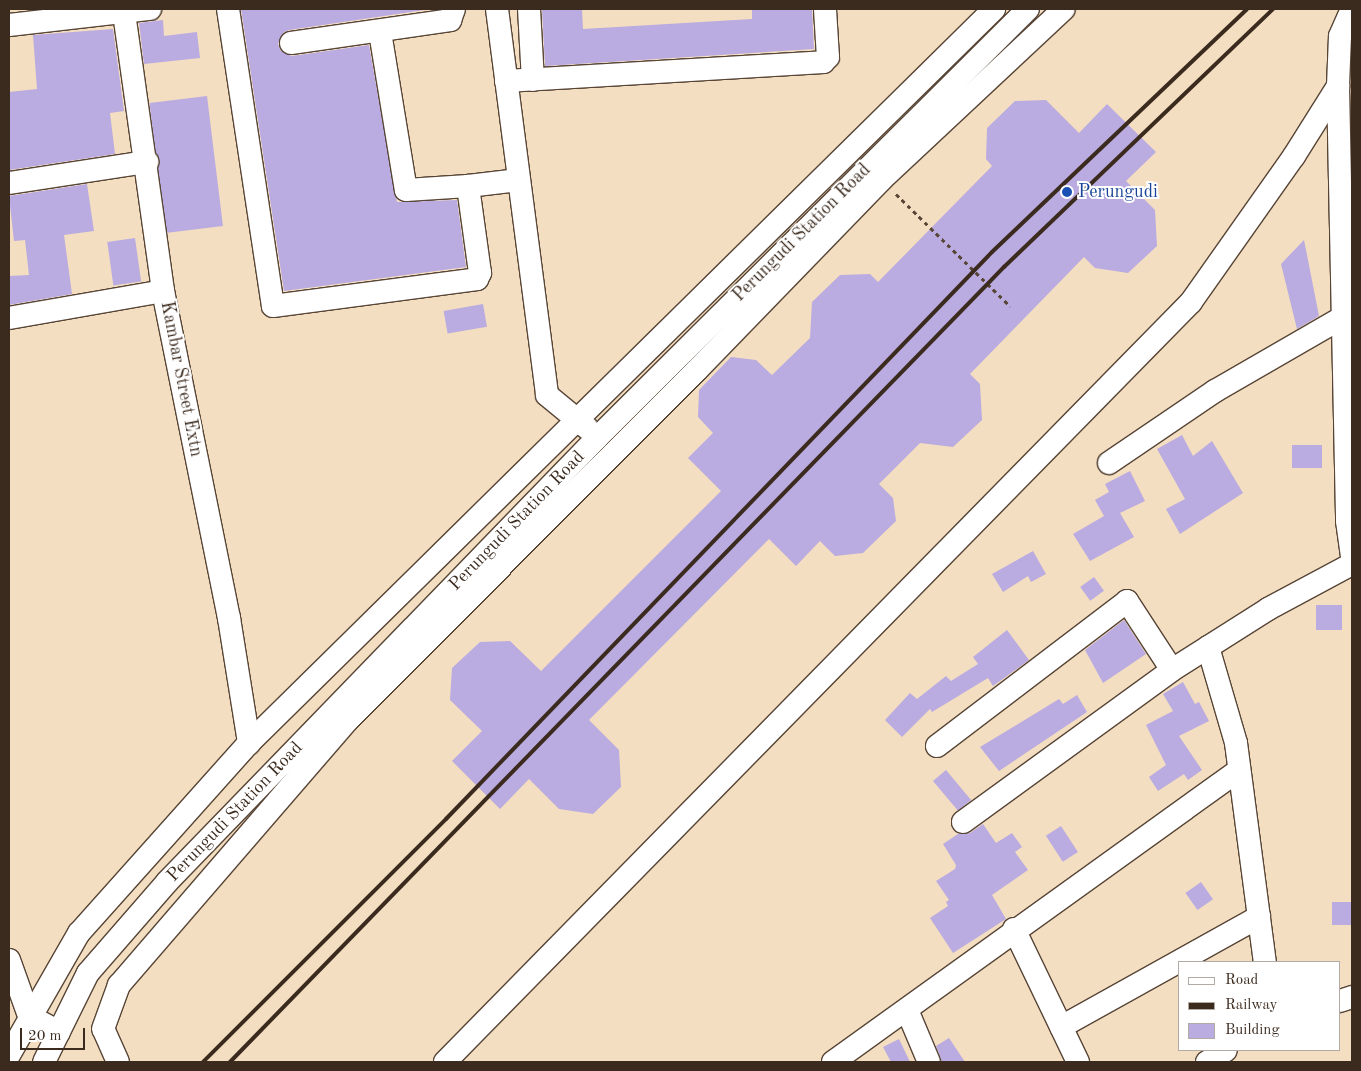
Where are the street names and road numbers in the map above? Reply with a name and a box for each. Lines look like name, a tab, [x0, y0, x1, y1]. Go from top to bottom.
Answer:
street label: Perungudi Station Road	[729, 160, 875, 306]
street label: Kambar Street Extn	[155, 299, 207, 459]
street label: Perungudi Station Road	[445, 447, 589, 595]
street label: Perungudi Station Road	[163, 738, 307, 886]

